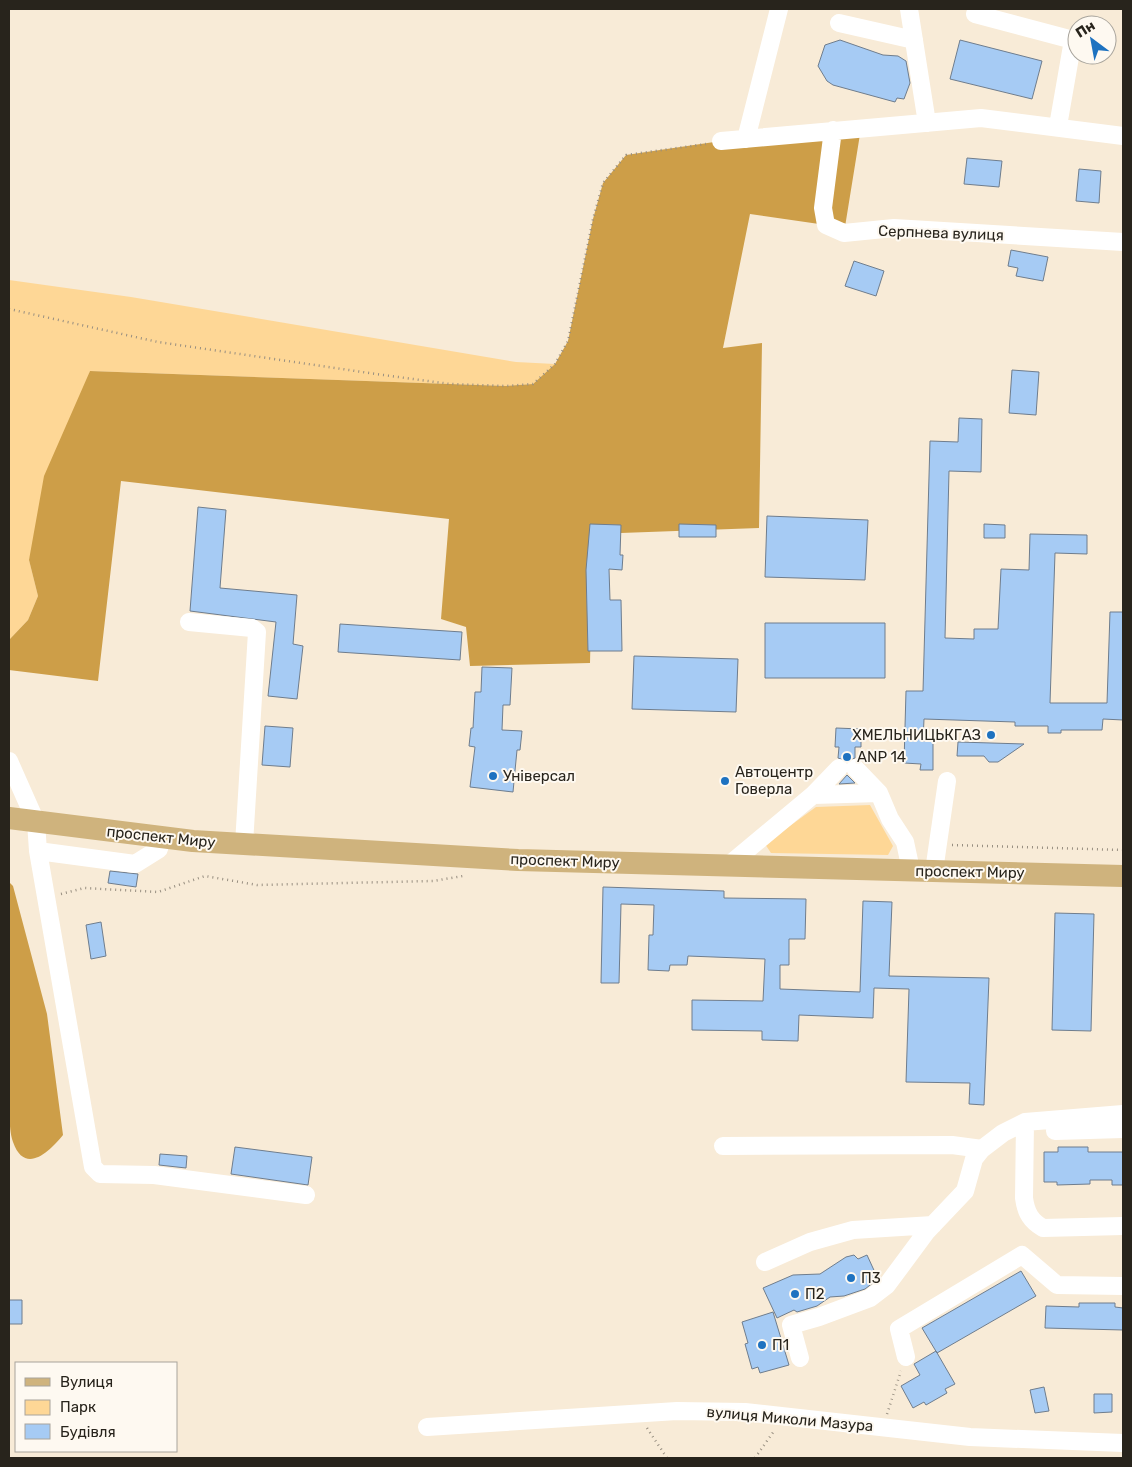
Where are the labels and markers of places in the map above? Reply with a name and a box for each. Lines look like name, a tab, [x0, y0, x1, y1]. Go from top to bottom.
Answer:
place label: ХМЕЛЬНИЦЬКГАЗ	[852, 726, 981, 744]
marker: ХМЕЛЬНИЦЬКГАЗ	[985, 729, 997, 741]
place label: ANP 14	[857, 748, 906, 766]
marker: ANP 14	[841, 751, 853, 763]
place label: Автоцентр Говерла	[735, 763, 813, 798]
place label: Універсал	[503, 767, 575, 785]
marker: Універсал	[487, 770, 499, 782]
marker: Автоцентр Говерла	[719, 775, 731, 787]
place label: П3	[861, 1269, 881, 1287]
marker: П3	[845, 1272, 857, 1284]
place label: П2	[805, 1285, 825, 1303]
marker: П2	[789, 1288, 801, 1300]
place label: П1	[772, 1336, 789, 1354]
marker: П1	[756, 1339, 768, 1351]

